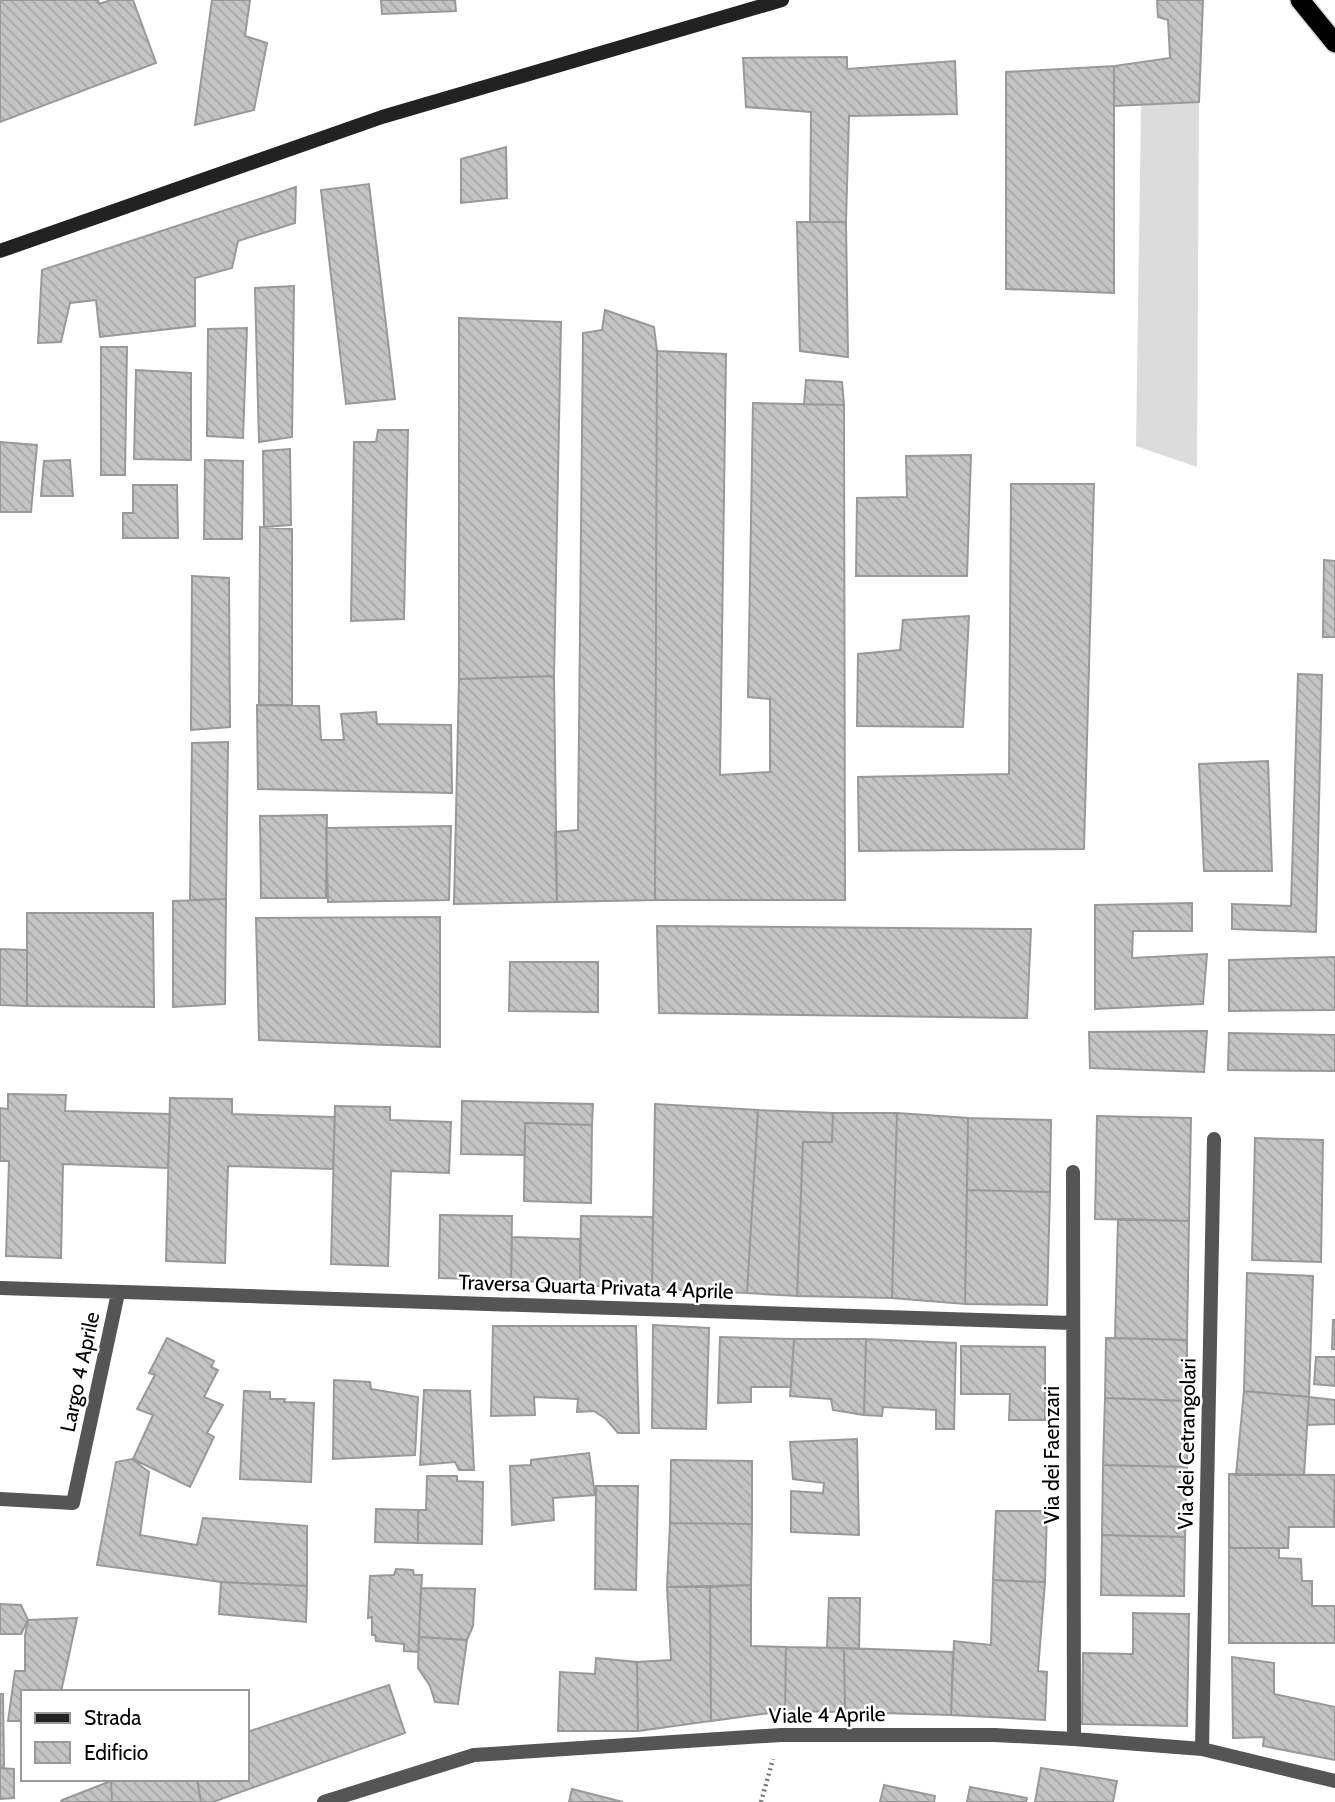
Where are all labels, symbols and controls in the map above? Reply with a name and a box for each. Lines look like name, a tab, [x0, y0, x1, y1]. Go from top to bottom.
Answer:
street label: Traversa Quarta Privata 4 Aprile	[458, 1269, 734, 1304]
street label: Largo 4 Aprile	[55, 1309, 104, 1434]
street label: Via dei Cetrangolari	[1173, 1358, 1200, 1530]
street label: Via dei Faenzari	[1039, 1386, 1064, 1524]
legend	[21, 1690, 248, 1781]
street label: Viale 4 Aprile	[768, 1701, 886, 1728]
text: Strada	[84, 1705, 141, 1730]
text: Edificio	[84, 1740, 148, 1765]

